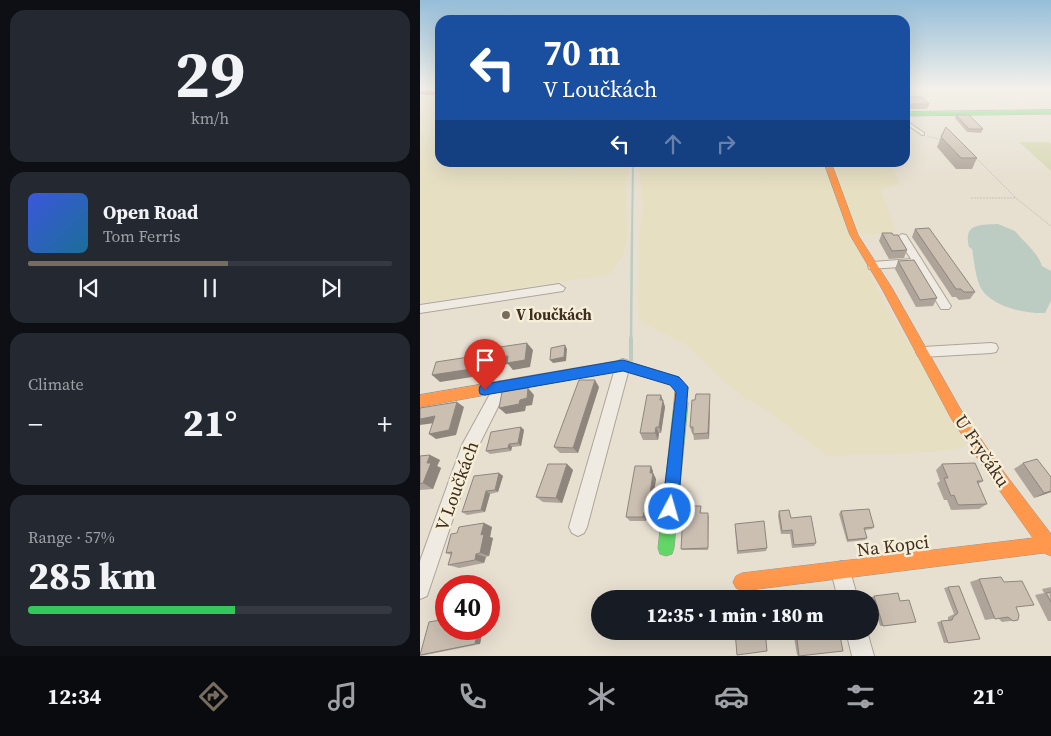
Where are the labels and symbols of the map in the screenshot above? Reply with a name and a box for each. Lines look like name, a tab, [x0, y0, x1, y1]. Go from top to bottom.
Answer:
place label: V loučkách	[516, 304, 592, 325]
marker: V loučkách	[500, 309, 512, 321]
pin	[464, 339, 506, 390]
street label: U Fryčáku	[949, 410, 1016, 492]
street label: V Loučkách	[429, 438, 484, 534]
position arrow	[643, 482, 695, 534]
street label: Na Kopci	[855, 529, 930, 562]
speed limit sign: 40	[435, 575, 500, 640]

